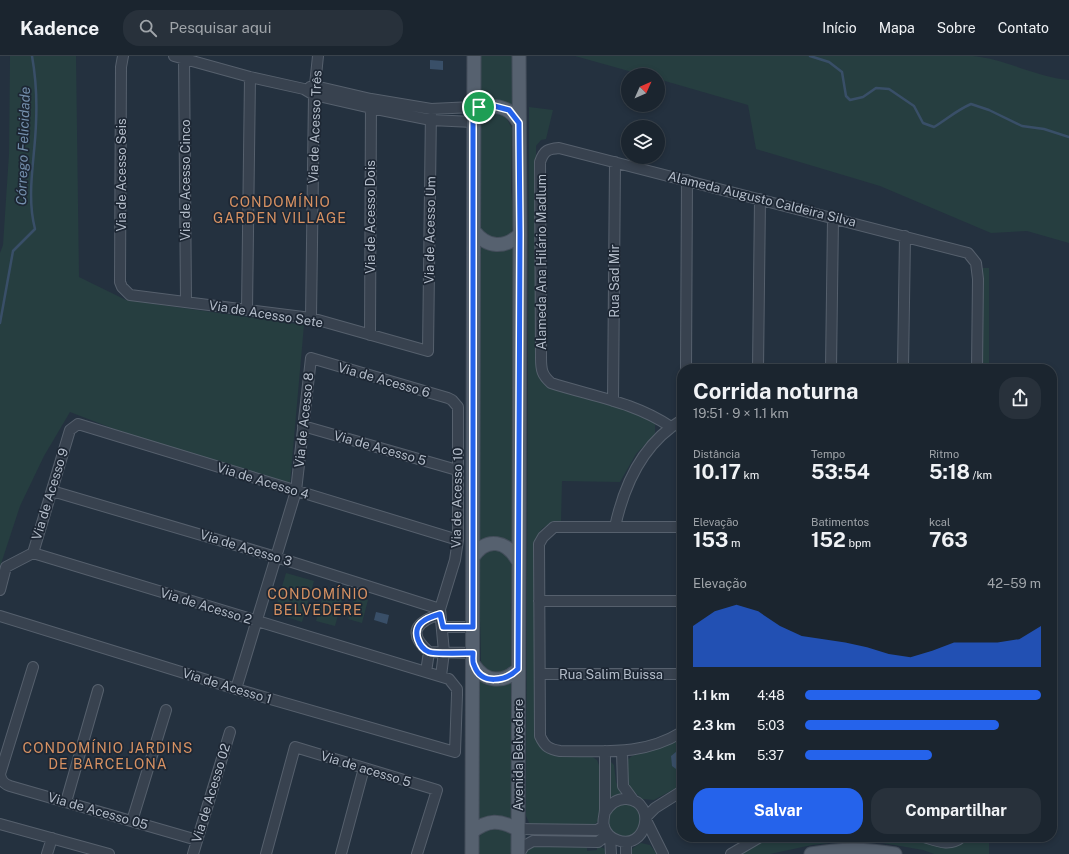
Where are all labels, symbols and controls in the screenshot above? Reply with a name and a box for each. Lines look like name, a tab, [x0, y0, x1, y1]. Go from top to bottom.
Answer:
search box	[123, 10, 403, 46]
text: Kadence	[20, 17, 99, 39]
icon: search	[137, 17, 159, 39]
text: Pesquisar aqui	[169, 19, 271, 36]
text: Início	[822, 20, 857, 36]
text: Mapa	[879, 20, 915, 36]
text: Sobre	[937, 20, 976, 36]
text: Contato	[998, 20, 1049, 36]
north arrow	[621, 68, 665, 112]
map controls	[621, 68, 665, 164]
street label: Via de Acesso Três	[306, 70, 324, 184]
water label: Córrego Felicidade	[13, 86, 33, 206]
pin	[462, 90, 496, 124]
icon: arrive	[468, 96, 490, 118]
street label: Via de Acesso Seis	[114, 118, 129, 232]
street label: Via de Acesso Cinco	[178, 119, 193, 241]
button: layers	[621, 120, 665, 164]
street label: Via de Acesso Dois	[363, 160, 378, 274]
street label: Alameda Augusto Caldeira Silva	[666, 168, 858, 230]
street label: Alameda Ana Hilário Madlum	[534, 174, 549, 350]
street label: Via de Acesso Um	[422, 176, 438, 284]
district label: CONDOMÍNIO GARDEN VILLAGE	[213, 193, 347, 226]
street label: Rua Sad Mir	[607, 244, 622, 318]
street label: Via de Acesso Sete	[208, 298, 324, 330]
street label: Via de Acesso 6	[336, 360, 432, 400]
street label: Via de Acesso 8	[292, 372, 316, 468]
button: share	[999, 377, 1041, 419]
text: Corrida noturna	[693, 378, 858, 404]
text: 19:51 · 9 × 1.1 km	[693, 406, 789, 421]
street label: Via de Acesso 5	[332, 428, 428, 468]
street label: Via de Acesso 9	[29, 446, 71, 542]
street label: Via de Acesso 10	[449, 448, 465, 548]
text: Distância	[693, 448, 740, 460]
text: Tempo	[811, 448, 845, 460]
text: Ritmo	[929, 448, 959, 460]
street label: Via de Acesso 4	[215, 460, 311, 502]
text: 10.17	[693, 460, 741, 484]
text: 53:54	[811, 460, 870, 484]
text: 5:18	[929, 460, 970, 484]
text: km	[741, 469, 759, 481]
text: /km	[970, 469, 992, 481]
text: Elevação	[693, 516, 739, 528]
text: Batimentos	[811, 516, 869, 528]
text: kcal	[929, 516, 950, 528]
street label: Via de Acesso 3	[198, 527, 294, 569]
text: 153	[693, 528, 728, 552]
text: 152	[811, 528, 846, 552]
text: 763	[929, 528, 968, 552]
text: m	[728, 537, 741, 549]
text: bpm	[846, 537, 871, 549]
text: Elevação	[693, 576, 747, 591]
text: 42–59 m	[987, 576, 1041, 591]
street label: Via de Acesso 2	[158, 585, 254, 627]
district label: CONDOMÍNIO BELVEDERE	[267, 585, 369, 618]
street label: Via de Acesso 1	[181, 665, 273, 707]
street label: Rua Salim Buissa	[559, 667, 663, 682]
text: 1.1 km	[693, 688, 730, 703]
text: 4:48	[757, 688, 785, 703]
street label: Avenida Belvedere	[511, 699, 526, 811]
text: 2.3 km	[693, 718, 736, 733]
text: 5:03	[757, 718, 784, 733]
district label: CONDOMÍNIO JARDINS DE BARCELONA	[23, 739, 193, 772]
street label: Via de Acesso 02	[189, 741, 233, 844]
street label: Via de acesso 5	[319, 748, 413, 790]
text: 3.4 km	[693, 748, 736, 763]
text: 5:37	[757, 748, 784, 763]
button: Salvar	[693, 788, 863, 834]
button: Compartilhar	[871, 788, 1041, 834]
street label: Via de Acesso 05	[46, 790, 150, 832]

